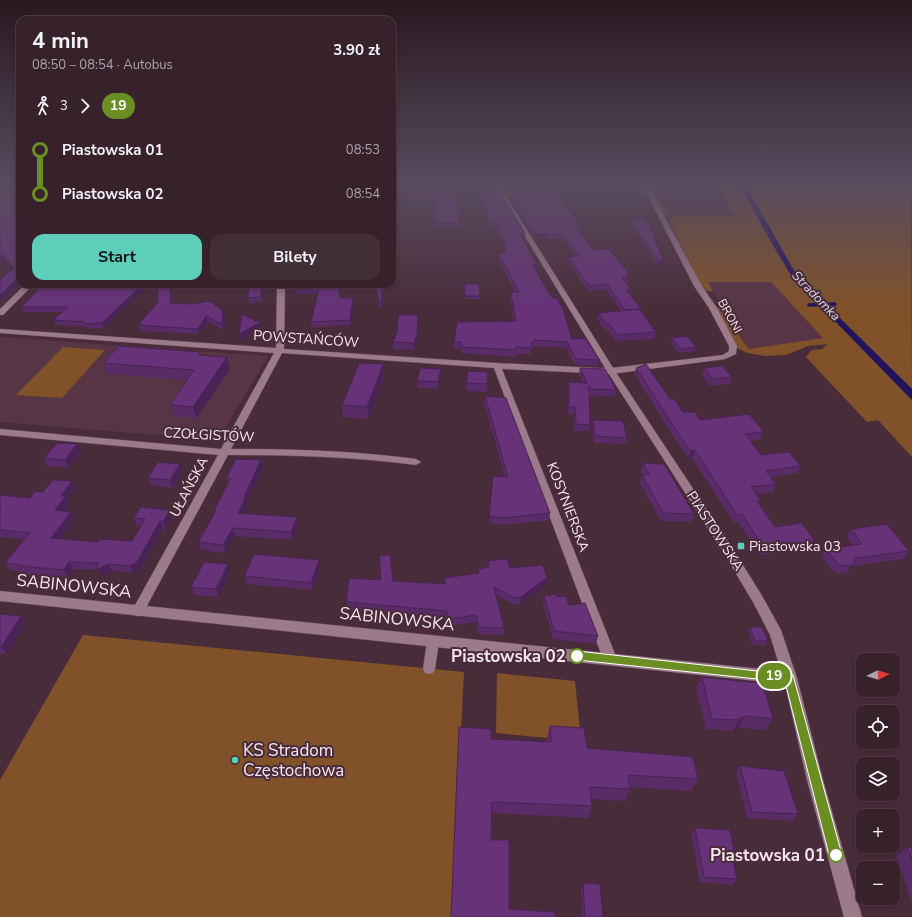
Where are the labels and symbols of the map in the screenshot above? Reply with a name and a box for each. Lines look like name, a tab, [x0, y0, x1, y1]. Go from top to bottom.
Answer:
water label: Stradomka	[788, 267, 845, 325]
street label: BRONI	[714, 296, 746, 336]
street label: POWSTAŃCÓW	[253, 326, 360, 352]
street label: CZOŁGISTÓW	[163, 423, 256, 447]
street label: UŁAŃSKA	[165, 454, 213, 520]
street label: KOSYNIERSKA	[542, 459, 594, 555]
street label: PIASTOWSKA	[682, 487, 748, 575]
place label: Piastowska 03	[749, 537, 841, 556]
marker: Piastowska 03	[736, 541, 746, 551]
street label: SABINOWSKA	[15, 569, 133, 604]
street label: SABINOWSKA	[338, 602, 456, 637]
place label: Piastowska 02	[451, 645, 566, 668]
marker: Piastowska 02	[569, 648, 585, 664]
north arrow	[856, 653, 900, 697]
line badge: 19	[756, 663, 792, 689]
place label: KS Stradom Częstochowa	[243, 739, 344, 782]
marker: KS Stradom Częstochowa	[230, 755, 240, 765]
place label: Piastowska 01	[710, 844, 825, 867]
marker: Piastowska 01	[828, 847, 844, 863]

